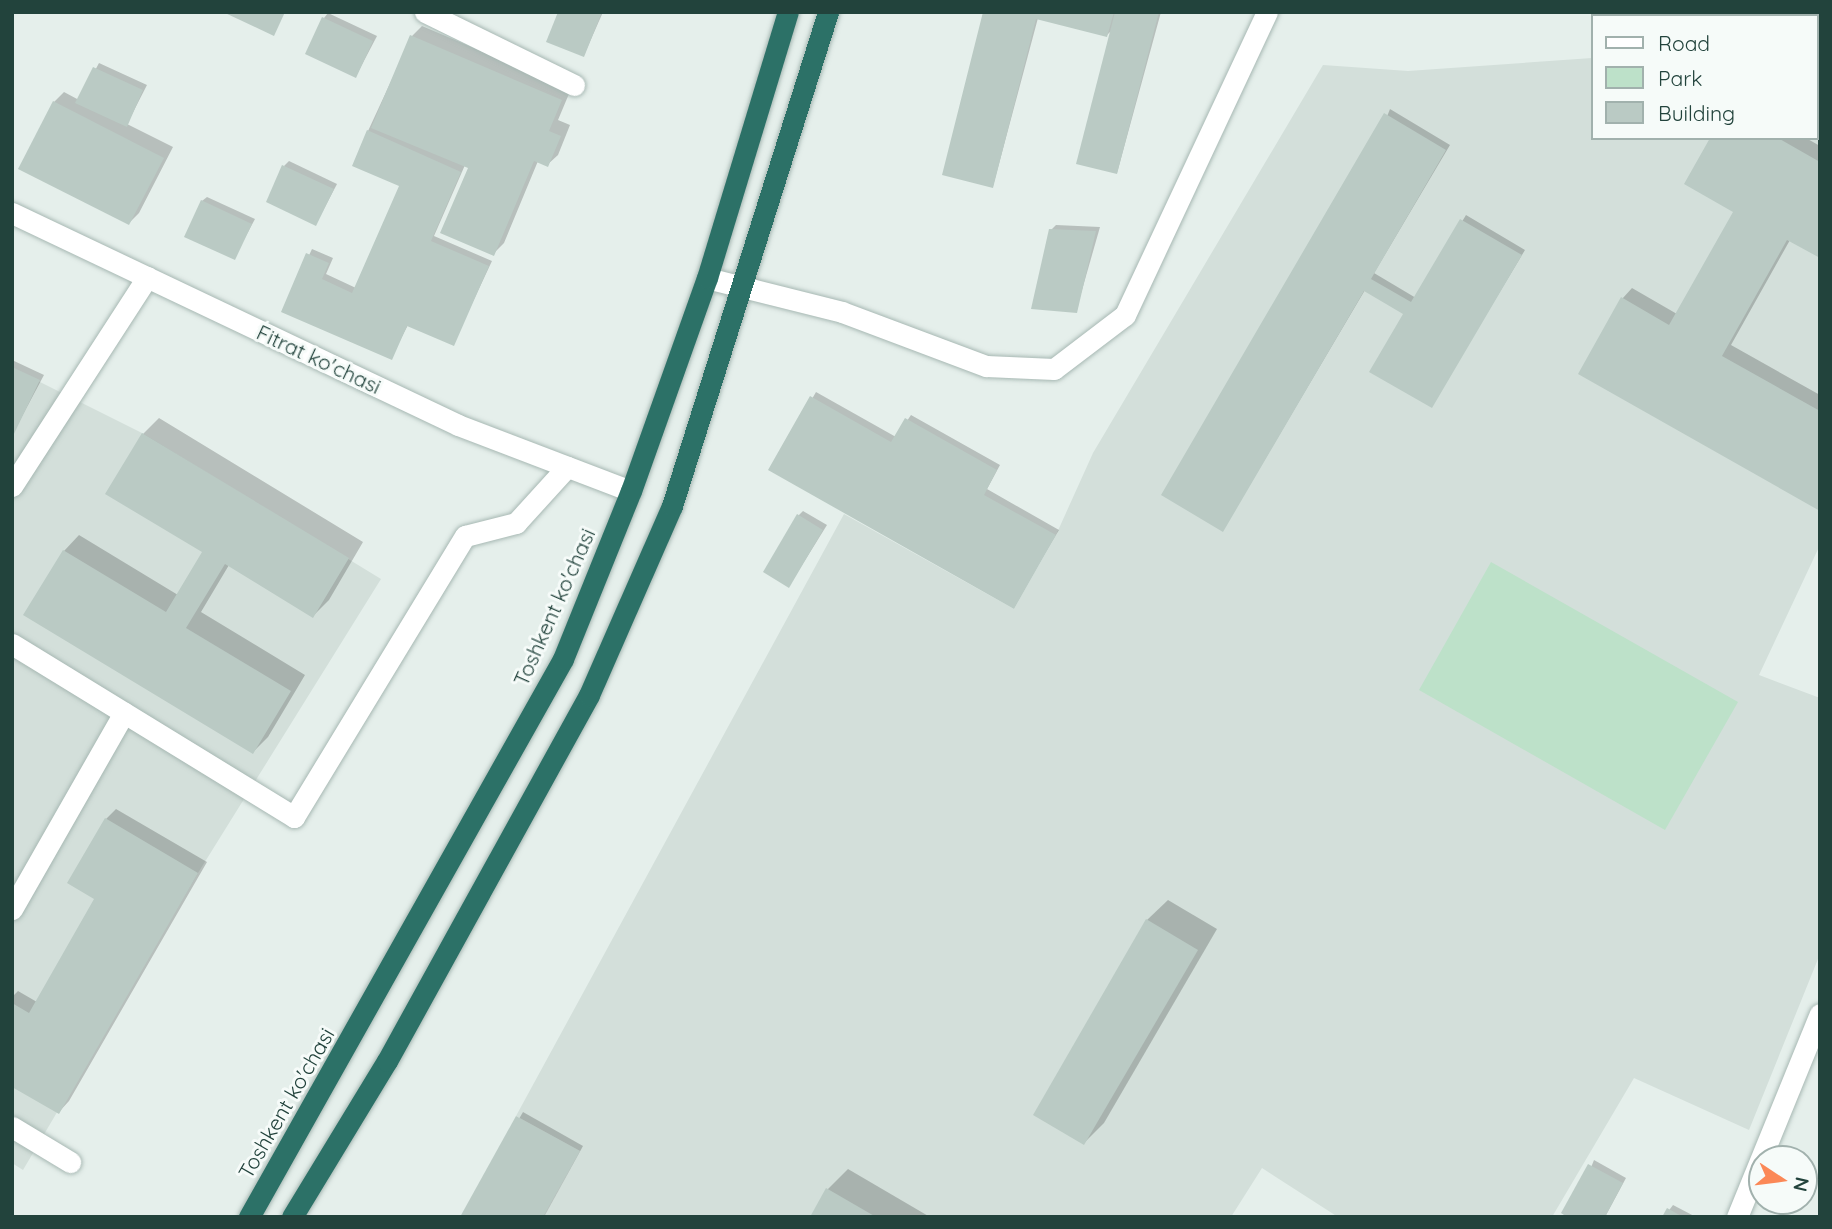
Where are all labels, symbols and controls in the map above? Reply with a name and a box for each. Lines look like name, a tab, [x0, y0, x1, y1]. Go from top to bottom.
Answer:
legend	[1590, 14, 1818, 140]
text: Road	[1658, 30, 1710, 56]
text: Park	[1658, 65, 1702, 91]
text: Building	[1658, 100, 1735, 126]
street label: Fitrat ko'chasi	[253, 319, 385, 399]
street label: Toshkent ko'chasi	[508, 524, 600, 690]
street label: Toshkent ko'chasi	[233, 1023, 339, 1183]
north arrow	[1748, 1145, 1818, 1215]
text: N	[1788, 1175, 1815, 1194]

